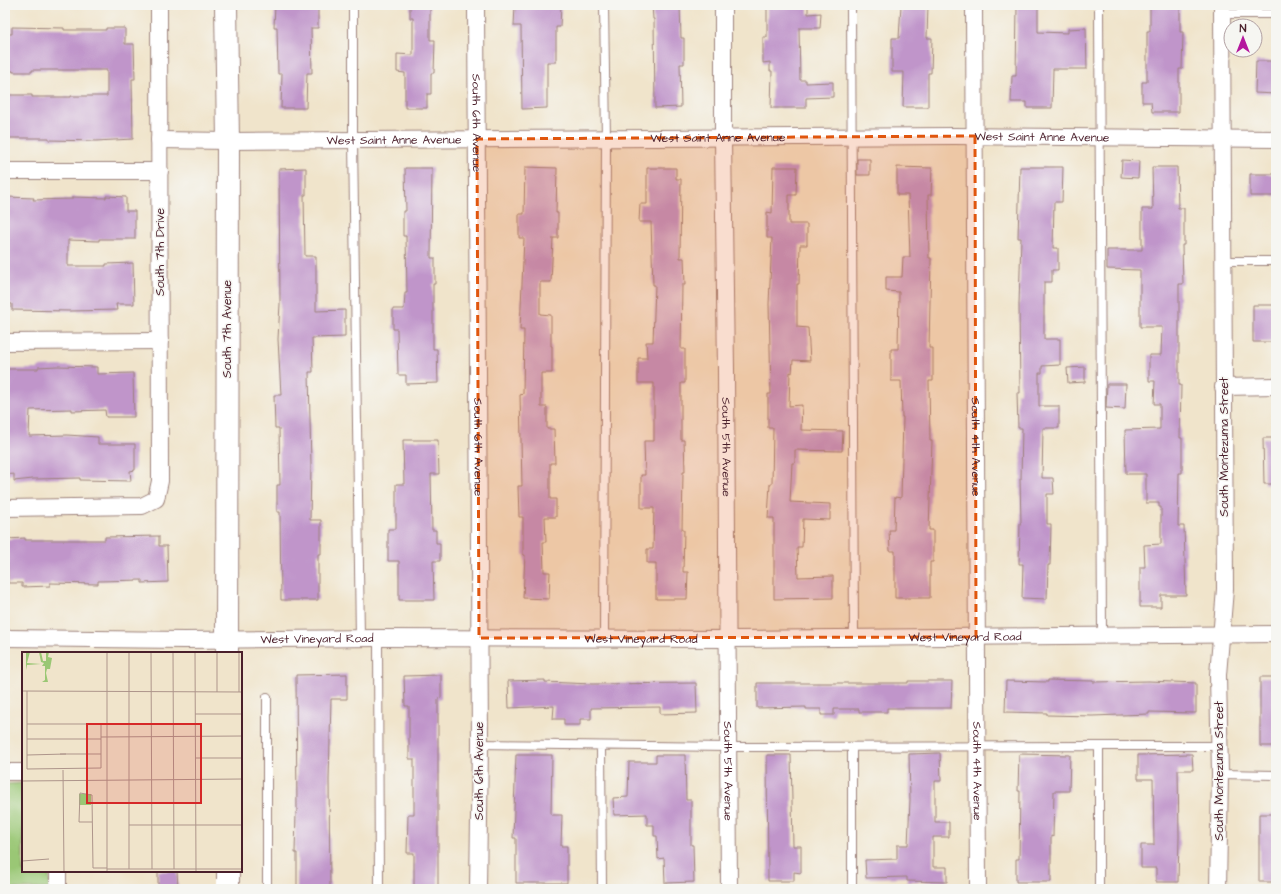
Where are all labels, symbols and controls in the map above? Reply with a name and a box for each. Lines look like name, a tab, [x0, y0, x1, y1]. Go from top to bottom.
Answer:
north arrow	[1223, 18, 1263, 58]
text: N	[1240, 21, 1247, 36]
street label: South 6th Avenue	[468, 74, 485, 173]
street label: West Saint Anne Avenue	[974, 128, 1110, 146]
street label: West Saint Anne Avenue	[651, 129, 786, 147]
street label: West Saint Anne Avenue	[327, 131, 462, 149]
street label: South 7th Drive	[152, 207, 169, 296]
street label: South 7th Avenue	[219, 279, 236, 378]
street label: South Montezuma Street	[1216, 377, 1233, 517]
street label: South 5th Avenue	[718, 397, 735, 497]
street label: South 4th Avenue	[967, 397, 985, 497]
street label: South 6th Avenue	[470, 398, 487, 497]
street label: West Vineyard Road	[908, 628, 1022, 646]
street label: West Vineyard Road	[260, 630, 374, 648]
street label: West Vineyard Road	[584, 630, 698, 648]
inset map	[22, 652, 242, 872]
street label: South Montezuma Street	[1211, 701, 1228, 841]
street label: South 6th Avenue	[471, 721, 488, 820]
street label: South 5th Avenue	[720, 721, 737, 821]
street label: South 4th Avenue	[969, 721, 986, 821]

